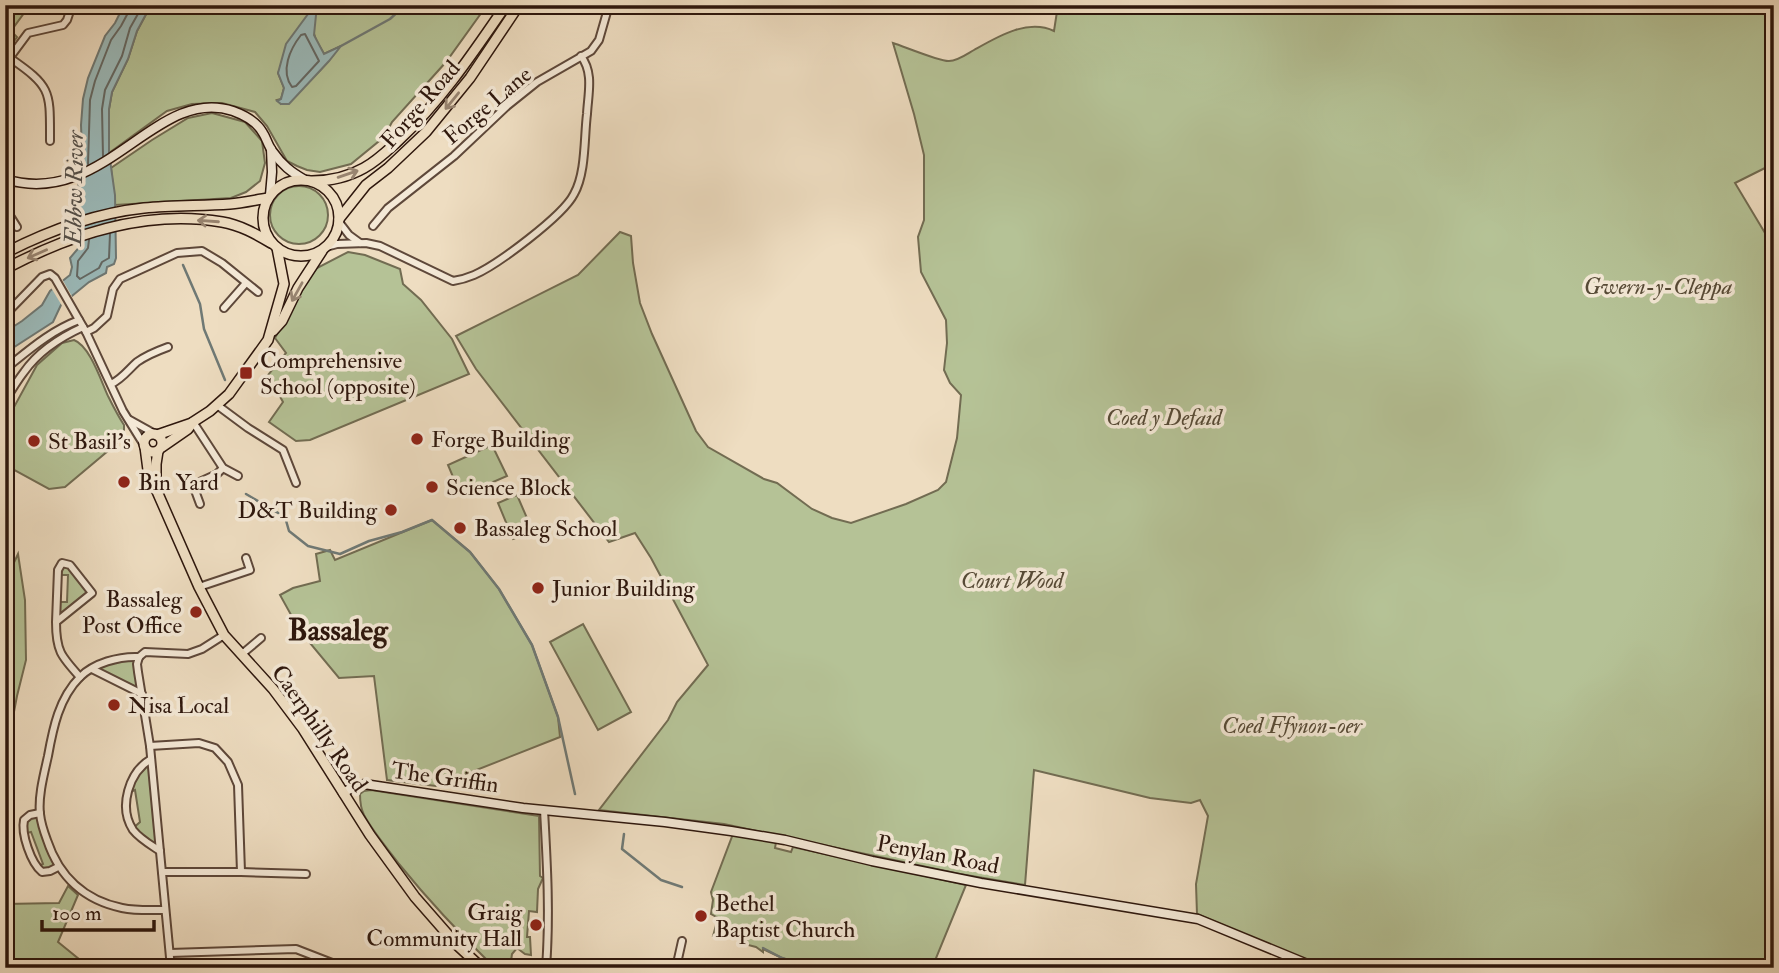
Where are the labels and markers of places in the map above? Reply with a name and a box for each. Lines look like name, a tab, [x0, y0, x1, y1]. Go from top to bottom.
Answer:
place label: Comprehensive School (opposite)	[260, 346, 416, 402]
marker: Comprehensive School (opposite)	[238, 365, 254, 381]
place label: Forge Building	[431, 425, 570, 454]
place label: St Basil's	[48, 427, 131, 456]
marker: Forge Building	[409, 431, 425, 447]
marker: St Basil's	[26, 433, 42, 449]
place label: Bin Yard	[138, 468, 219, 497]
place label: Science Block	[446, 473, 571, 502]
marker: Bin Yard	[116, 474, 132, 490]
marker: Science Block	[424, 479, 440, 495]
place label: D&T Building	[238, 496, 378, 525]
marker: D&T Building	[383, 502, 399, 518]
place label: Bassaleg School	[474, 514, 617, 543]
marker: Bassaleg School	[452, 520, 468, 536]
place label: Junior Building	[551, 574, 695, 603]
marker: Junior Building	[530, 580, 546, 596]
place label: Bassaleg Post Office	[82, 585, 183, 640]
marker: Bassaleg Post Office	[188, 604, 204, 620]
place label: Nisa Local	[128, 691, 229, 720]
marker: Nisa Local	[106, 697, 122, 713]
place label: Bethel Baptist Church	[715, 889, 855, 945]
place label: Graig Community Hall	[366, 898, 523, 953]
marker: Bethel Baptist Church	[693, 908, 709, 924]
marker: Graig Community Hall	[528, 917, 544, 933]

